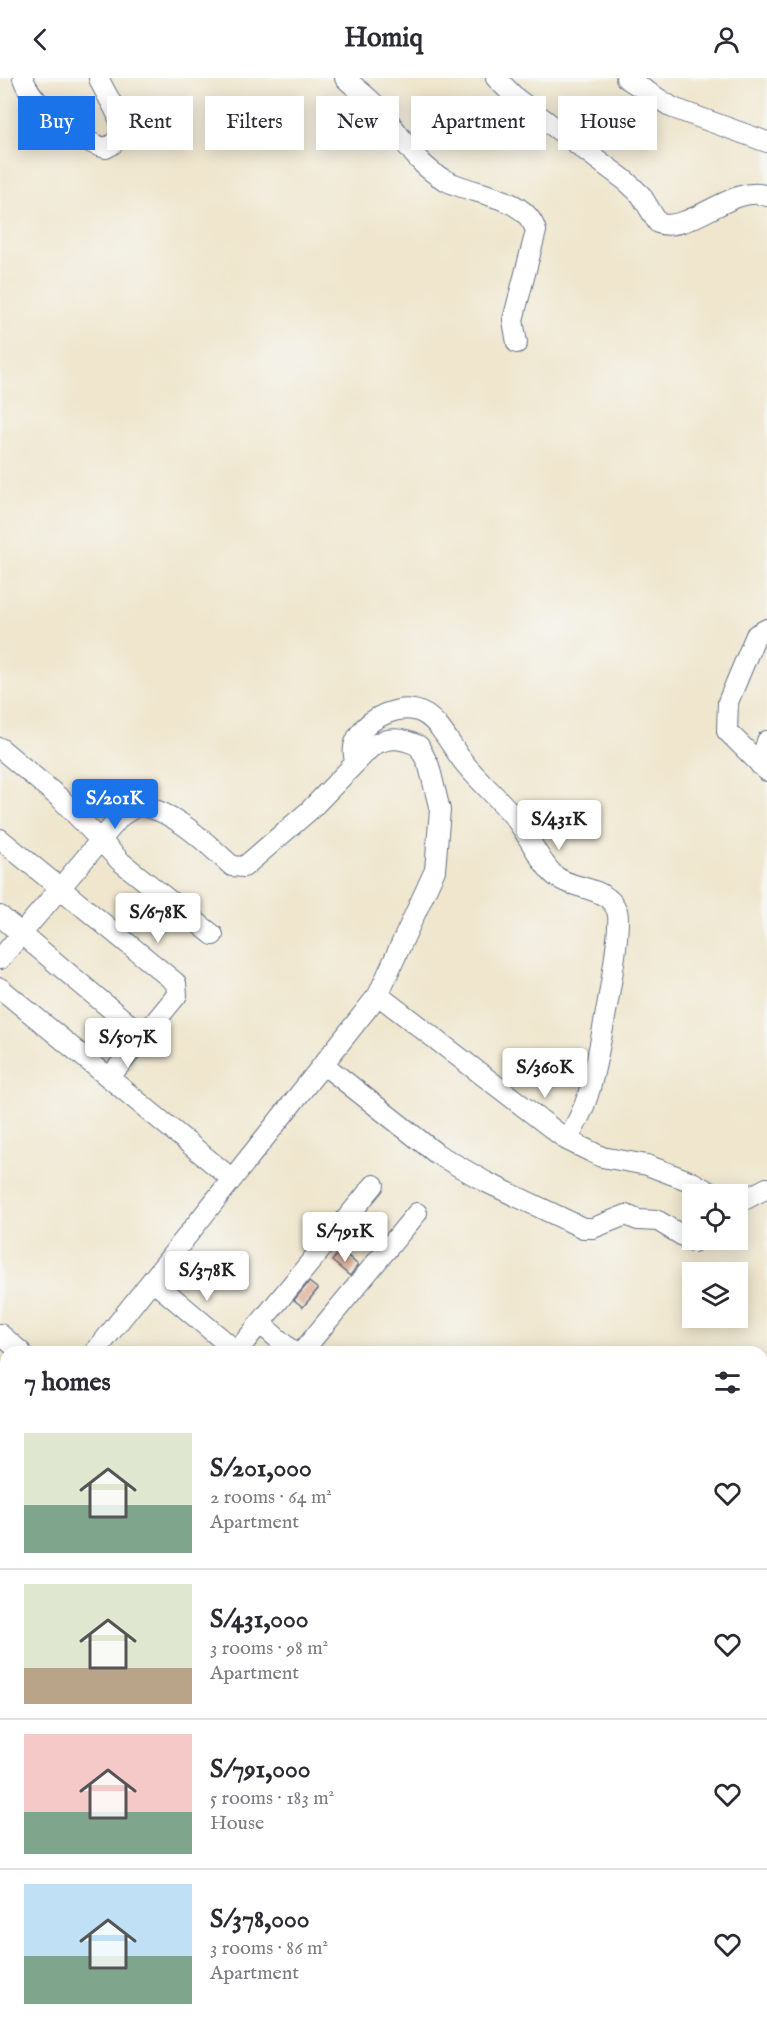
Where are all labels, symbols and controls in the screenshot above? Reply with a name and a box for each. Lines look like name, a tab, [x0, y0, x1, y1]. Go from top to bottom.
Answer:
text: Homiq	[344, 22, 423, 56]
icon: back	[24, 23, 57, 56]
icon: person	[710, 23, 743, 56]
chip: Buy	[18, 96, 95, 150]
chip: Rent	[107, 96, 193, 150]
chip: Filters	[205, 96, 304, 150]
chip: New	[316, 96, 399, 150]
chip: Apartment	[411, 96, 546, 150]
chip: House	[558, 96, 657, 150]
pin: S/201K	[66, 779, 164, 830]
text: S/201K	[86, 786, 144, 811]
pin: S/431K	[510, 800, 608, 851]
text: S/431K	[531, 807, 587, 832]
pin: S/678K	[109, 893, 207, 944]
text: S/678K	[129, 900, 187, 925]
pin: S/507K	[79, 1018, 177, 1069]
text: S/507K	[99, 1025, 157, 1050]
pin: S/360K	[496, 1048, 594, 1099]
text: S/360K	[516, 1055, 574, 1080]
map controls	[682, 1184, 748, 1328]
button: locate	[682, 1184, 748, 1250]
pin: S/791K	[296, 1212, 394, 1263]
text: S/791K	[316, 1219, 374, 1244]
pin: S/378K	[158, 1251, 256, 1302]
text: S/378K	[179, 1258, 235, 1283]
button: layers	[682, 1262, 748, 1328]
text: 7 homes	[24, 1366, 111, 1399]
icon: filters	[711, 1366, 744, 1399]
text: S/201,000	[210, 1452, 312, 1485]
icon: home	[72, 1457, 144, 1529]
icon: heart	[711, 1477, 744, 1510]
text: 2 rooms · 64 m²	[210, 1485, 332, 1510]
text: Apartment	[210, 1510, 299, 1535]
text: S/431,000	[210, 1603, 309, 1636]
icon: home	[72, 1608, 144, 1680]
icon: heart	[711, 1628, 744, 1661]
text: 3 rooms · 98 m²	[210, 1636, 328, 1661]
text: Apartment	[210, 1661, 299, 1686]
text: S/791,000	[210, 1753, 311, 1786]
icon: home	[72, 1758, 144, 1830]
icon: heart	[711, 1778, 744, 1811]
text: 5 rooms · 183 m²	[210, 1786, 334, 1811]
text: House	[210, 1811, 264, 1836]
text: S/378,000	[210, 1903, 310, 1936]
icon: home	[72, 1908, 144, 1980]
icon: heart	[711, 1928, 744, 1961]
text: 3 rooms · 86 m²	[210, 1936, 328, 1961]
text: Apartment	[210, 1961, 299, 1986]

